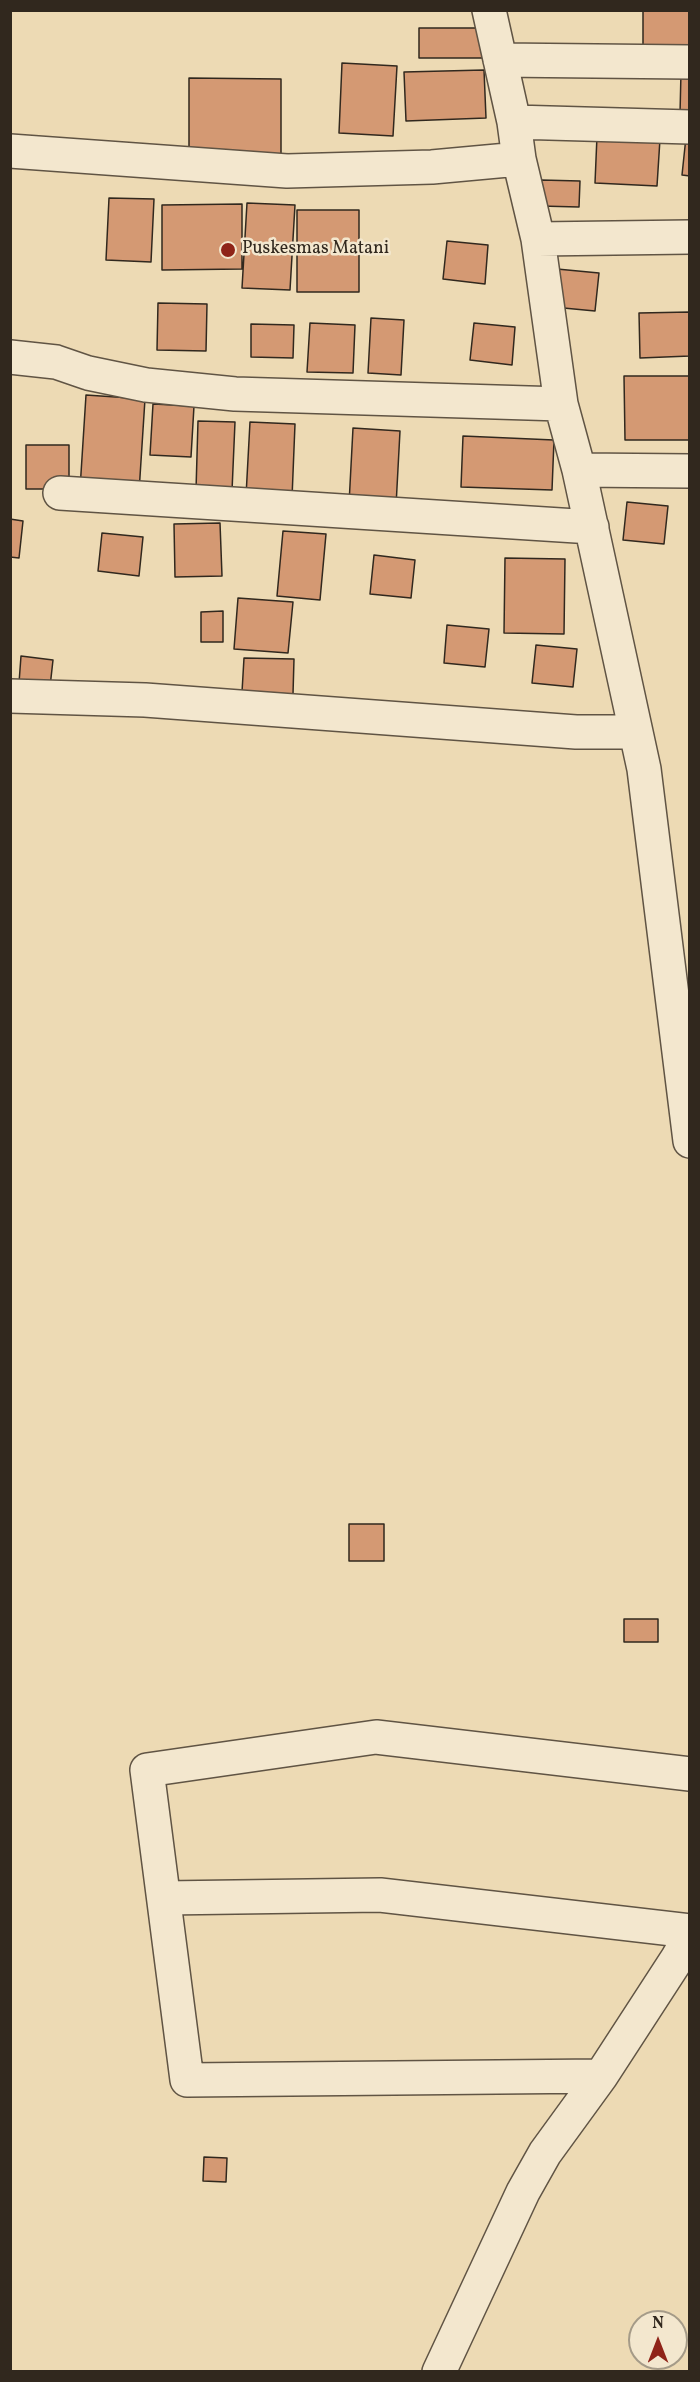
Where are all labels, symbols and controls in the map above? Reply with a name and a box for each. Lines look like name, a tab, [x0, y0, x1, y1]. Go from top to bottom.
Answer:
place label: Puskesmas Matani	[242, 239, 389, 261]
marker: Puskesmas Matani	[219, 241, 237, 259]
north arrow	[628, 2310, 688, 2370]
text: N	[652, 2313, 664, 2335]

